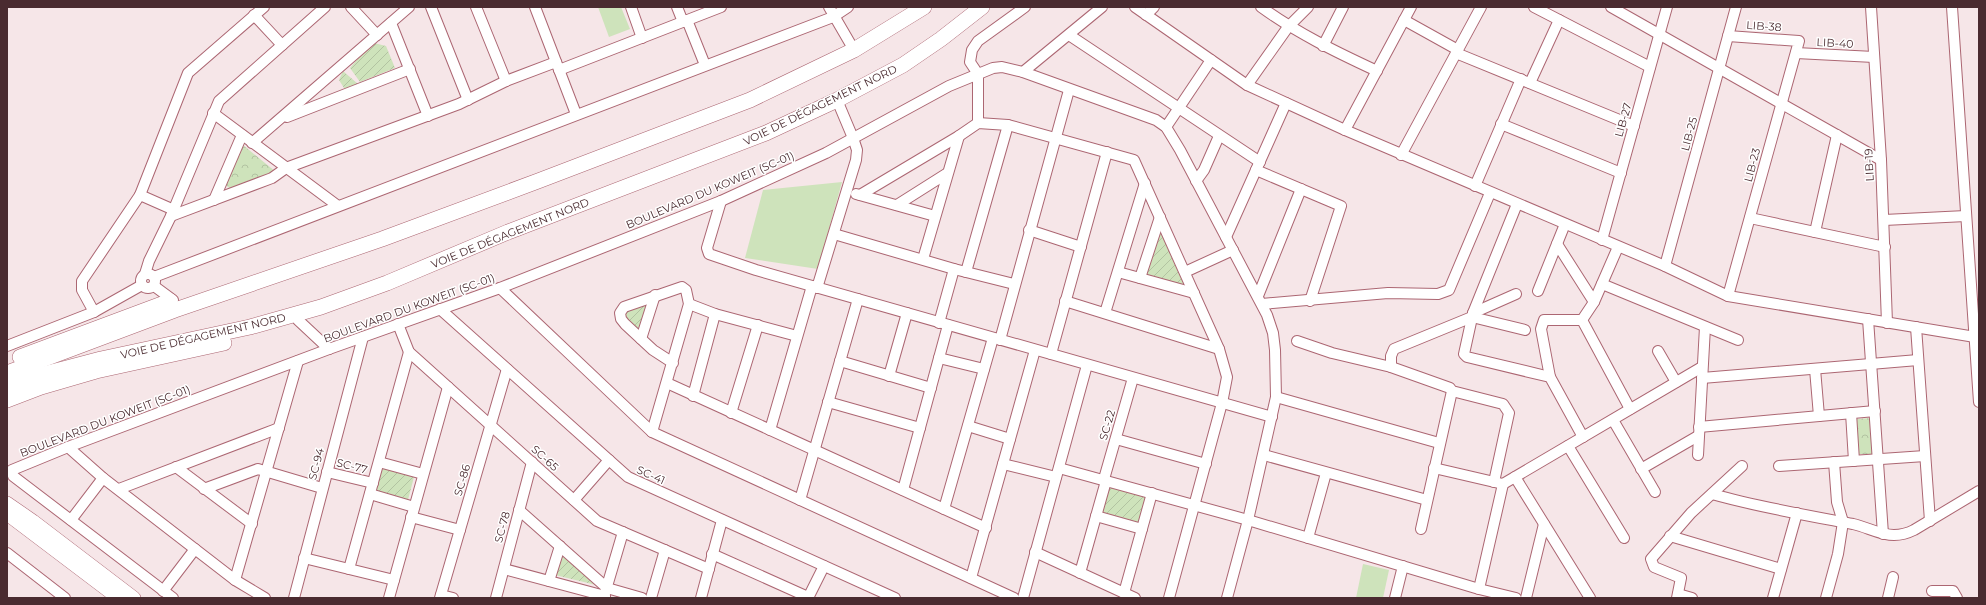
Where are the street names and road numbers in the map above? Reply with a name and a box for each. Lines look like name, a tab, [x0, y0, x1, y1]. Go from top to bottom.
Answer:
street label: LIB-38	[1746, 18, 1782, 34]
street label: LIB-40	[1816, 35, 1854, 51]
street label: VOIE DE DÉGAGEMENT NORD	[741, 62, 899, 148]
street label: LIB-27	[1611, 101, 1635, 139]
street label: LIB-25	[1678, 115, 1700, 153]
street label: LIB-23	[1741, 146, 1763, 184]
street label: BOULEVARD DU KOWEIT (SC-01)	[624, 148, 796, 232]
street label: LIB-19	[1861, 148, 1877, 182]
street label: VOIE DE DÉGAGEMENT NORD	[429, 195, 591, 271]
street label: BOULEVARD DU KOWEIT (SC-01)	[321, 270, 497, 346]
street label: VOIE DE DÉGAGEMENT NORD	[119, 310, 287, 362]
street label: BOULEVARD DU KOWEIT (SC-01)	[18, 382, 192, 460]
street label: SC-22	[1096, 408, 1118, 442]
street label: SC-65	[529, 442, 561, 474]
street label: SC-94	[305, 446, 327, 482]
street label: SC-77	[335, 455, 369, 477]
street label: SC-86	[451, 462, 473, 498]
street label: SC-41	[635, 463, 667, 487]
street label: SC-78	[491, 510, 513, 544]

